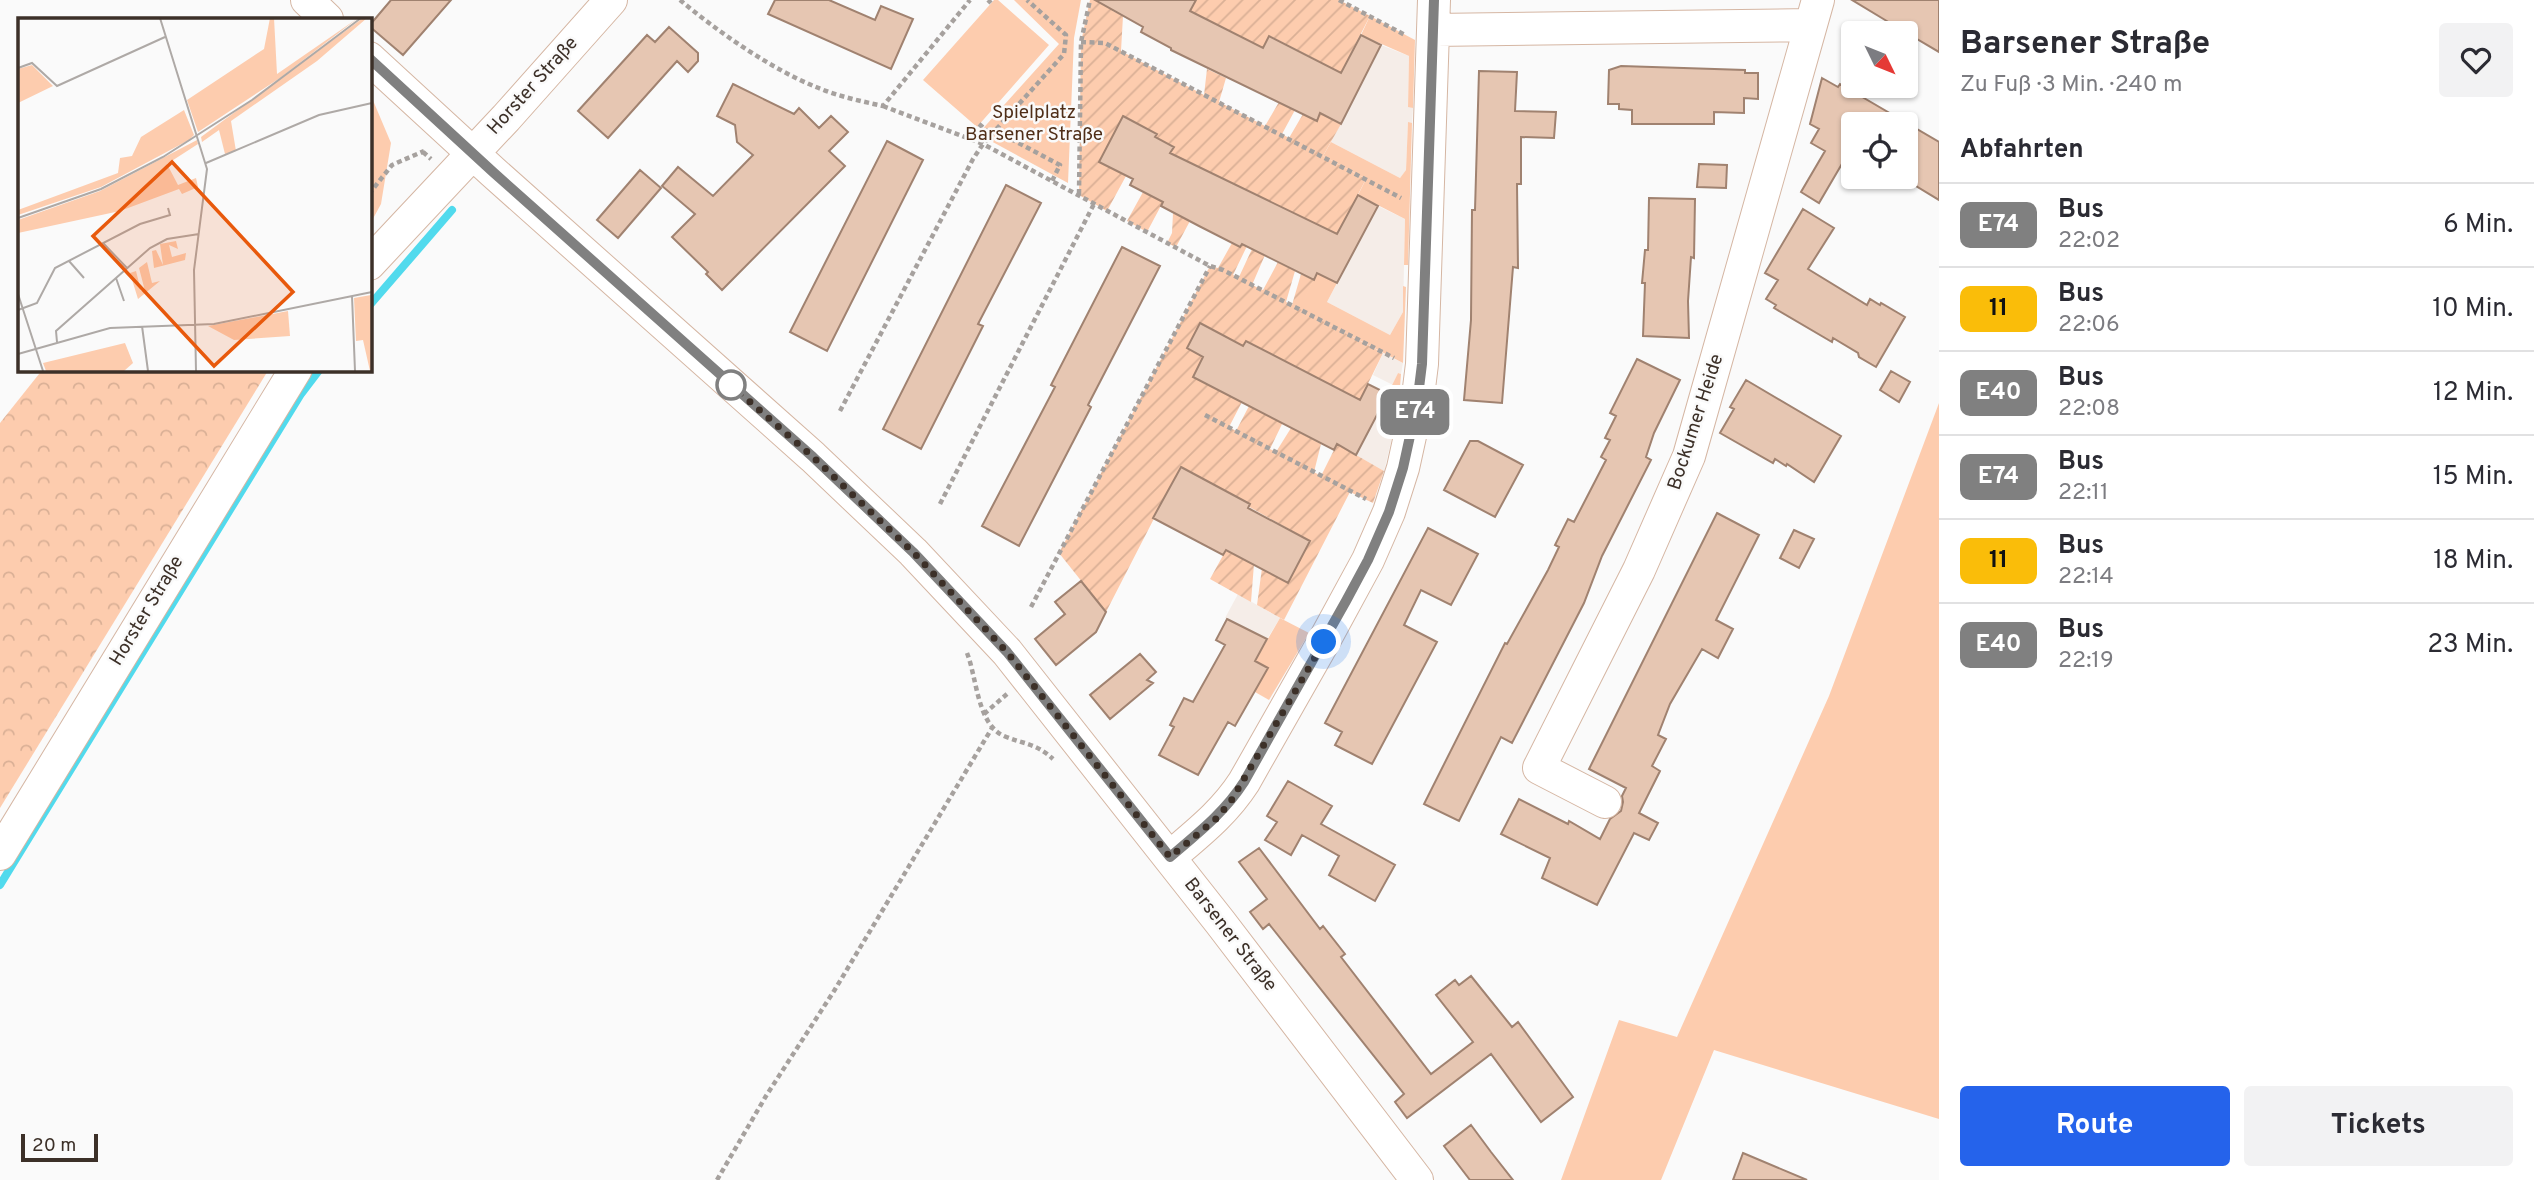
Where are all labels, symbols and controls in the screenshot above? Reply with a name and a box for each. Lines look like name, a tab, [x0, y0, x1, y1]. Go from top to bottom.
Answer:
inset map	[18, 18, 371, 371]
north arrow	[1841, 21, 1918, 98]
map controls	[1841, 21, 1918, 189]
button: heart	[2439, 23, 2513, 97]
text: Barsener Straße	[1960, 24, 2210, 66]
street label: Horster Straße	[482, 32, 584, 140]
text: Zu Fuß · 3 Min. · 240 m	[1960, 71, 2182, 100]
park label: Spielplatz Barsener Straße	[965, 101, 1103, 147]
button: locate	[1841, 112, 1918, 189]
text: Abfahrten	[1960, 134, 2084, 167]
text: Bus	[2058, 194, 2104, 227]
text: 6 Min.	[2443, 209, 2513, 242]
text: E74	[1978, 210, 2019, 240]
text: 22:02	[2058, 227, 2120, 256]
text: Bus	[2058, 278, 2104, 311]
text: 10 Min.	[2432, 293, 2513, 326]
text: 11	[1989, 294, 2008, 324]
text: 22:06	[2058, 311, 2120, 340]
street label: Bockumer Heide	[1663, 351, 1729, 493]
text: Bus	[2058, 362, 2104, 395]
unlabelled marker	[716, 370, 746, 400]
text: 12 Min.	[2433, 377, 2513, 410]
text: E40	[1975, 378, 2022, 408]
line badge: E74	[1375, 389, 1455, 435]
text: 22:08	[2058, 395, 2120, 424]
text: E74	[1394, 397, 1436, 427]
text: Bus	[2058, 446, 2104, 479]
text: 15 Min.	[2433, 461, 2513, 494]
text: E74	[1978, 462, 2019, 492]
text: 22:11	[2058, 479, 2109, 508]
text: Bus	[2058, 530, 2104, 563]
text: 18 Min.	[2433, 545, 2513, 578]
text: 11	[1989, 546, 2008, 576]
street label: Horster Straße	[105, 552, 189, 670]
text: 22:14	[2058, 563, 2114, 592]
text: Bus	[2058, 614, 2104, 647]
your location	[1306, 624, 1341, 659]
text: 23 Min.	[2427, 629, 2513, 662]
text: E40	[1975, 630, 2022, 660]
text: 22:19	[2058, 647, 2114, 676]
street label: Barsener Straße	[1178, 873, 1282, 997]
button: Route	[1960, 1086, 2230, 1166]
button: Tickets	[2244, 1086, 2513, 1166]
scale bar	[21, 1131, 98, 1163]
text: 20 m	[32, 1134, 76, 1158]

